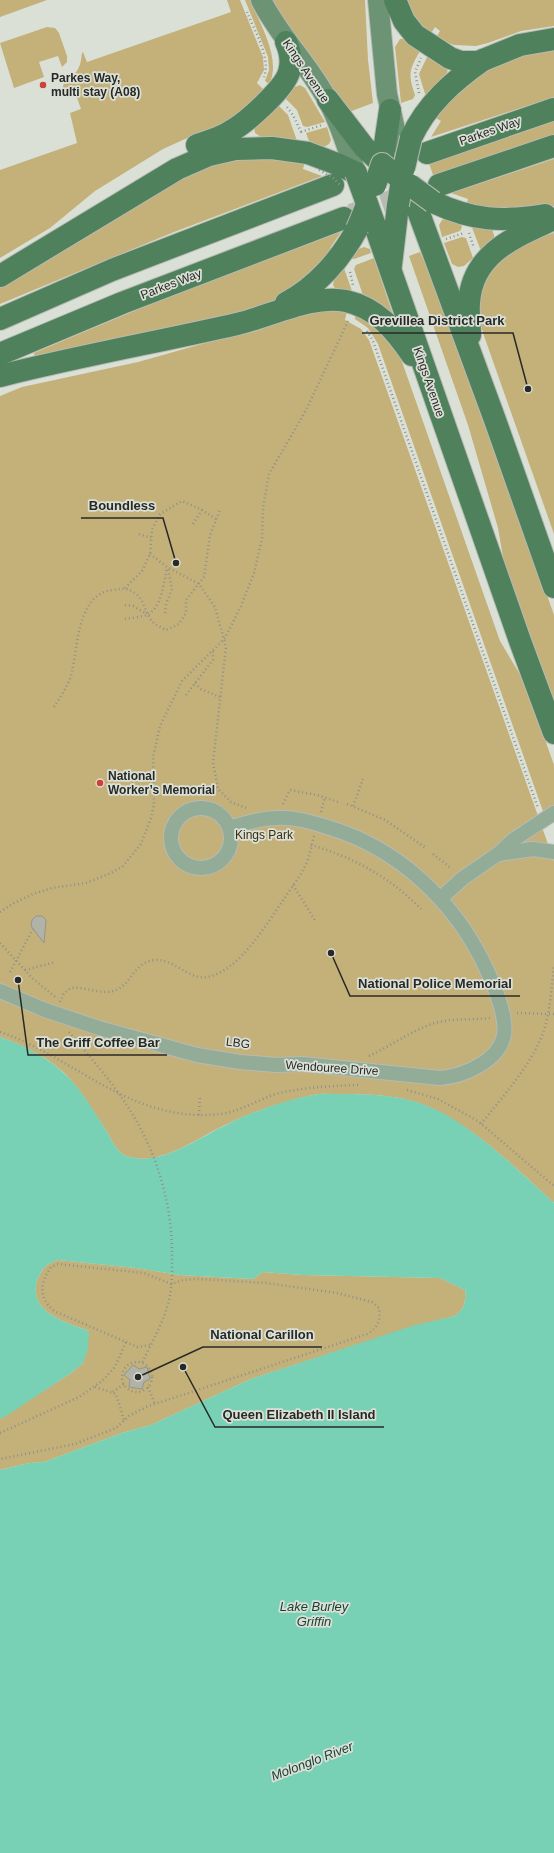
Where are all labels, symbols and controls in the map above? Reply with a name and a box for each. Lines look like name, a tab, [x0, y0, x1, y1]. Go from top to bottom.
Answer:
street label: Kings Avenue	[280, 37, 332, 106]
place label: Parkes Way, multi stay (A08)	[51, 71, 140, 99]
marker: Parkes Way, multi stay (A08)	[38, 80, 48, 90]
street label: Parkes Way	[457, 114, 523, 148]
street label: Parkes Way	[139, 266, 203, 302]
callout: Grevillea District Park	[362, 308, 513, 333]
text: Grevillea District Park	[369, 313, 505, 328]
street label: Kings Avenue	[410, 345, 448, 419]
callout: Boundless	[81, 493, 163, 518]
text: Boundless	[89, 498, 155, 513]
place label: National Worker’s Memorial	[108, 769, 215, 797]
marker: National Worker’s Memorial	[95, 778, 105, 788]
park label: Kings Park	[235, 828, 294, 842]
callout: National Police Memorial	[350, 971, 520, 996]
text: National Police Memorial	[358, 976, 512, 991]
callout: The Griff Coffee Bar	[28, 1030, 167, 1055]
text: The Griff Coffee Bar	[36, 1035, 160, 1050]
street label: LBG	[225, 1035, 251, 1051]
street label: Wendouree Drive	[285, 1058, 379, 1078]
callout: National Carillon	[203, 1322, 322, 1347]
text: National Carillon	[210, 1327, 314, 1342]
callout: Queen Elizabeth II Island	[215, 1402, 384, 1427]
text: Queen Elizabeth II Island	[222, 1407, 376, 1422]
water label: Lake Burley Griffin	[280, 1599, 350, 1629]
water label: Molonglo River	[269, 1738, 356, 1784]

